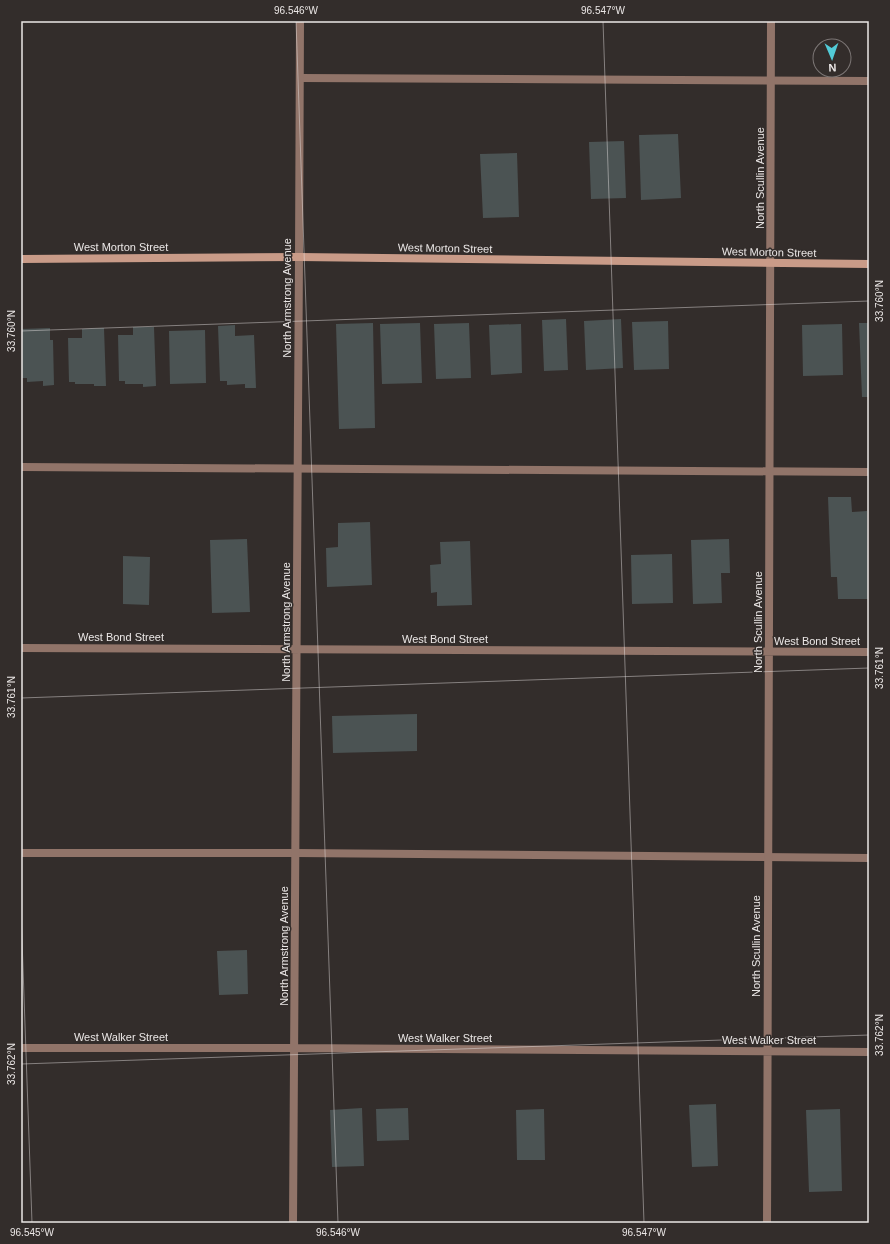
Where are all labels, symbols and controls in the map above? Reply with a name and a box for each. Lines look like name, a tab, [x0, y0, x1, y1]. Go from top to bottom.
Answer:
text: 96.546°W	[274, 5, 319, 16]
text: 96.547°W	[581, 5, 626, 16]
north arrow	[812, 38, 852, 78]
text: N	[828, 62, 837, 74]
street label: North Scullin Avenue	[754, 127, 766, 229]
street label: North Armstrong Avenue	[281, 238, 293, 358]
street label: West Morton Street	[74, 241, 168, 253]
street label: West Morton Street	[398, 241, 492, 255]
street label: West Morton Street	[722, 245, 816, 259]
text: 33.760°N	[874, 280, 885, 322]
text: 33.760°N	[6, 310, 17, 352]
street label: North Armstrong Avenue	[280, 562, 292, 682]
street label: North Scullin Avenue	[752, 571, 764, 673]
street label: West Bond Street	[78, 631, 164, 643]
street label: West Bond Street	[402, 633, 488, 645]
street label: West Bond Street	[774, 635, 860, 647]
text: 33.761°N	[874, 647, 885, 689]
text: 33.761°N	[6, 676, 17, 718]
street label: North Armstrong Avenue	[278, 886, 290, 1006]
street label: North Scullin Avenue	[750, 895, 762, 997]
text: 33.762°N	[874, 1014, 885, 1056]
street label: West Walker Street	[74, 1031, 168, 1043]
street label: West Walker Street	[398, 1032, 492, 1044]
street label: West Walker Street	[722, 1034, 816, 1046]
text: 33.762°N	[6, 1043, 17, 1085]
text: 96.545°W	[10, 1227, 55, 1238]
text: 96.546°W	[316, 1227, 361, 1238]
text: 96.547°W	[622, 1227, 667, 1238]

